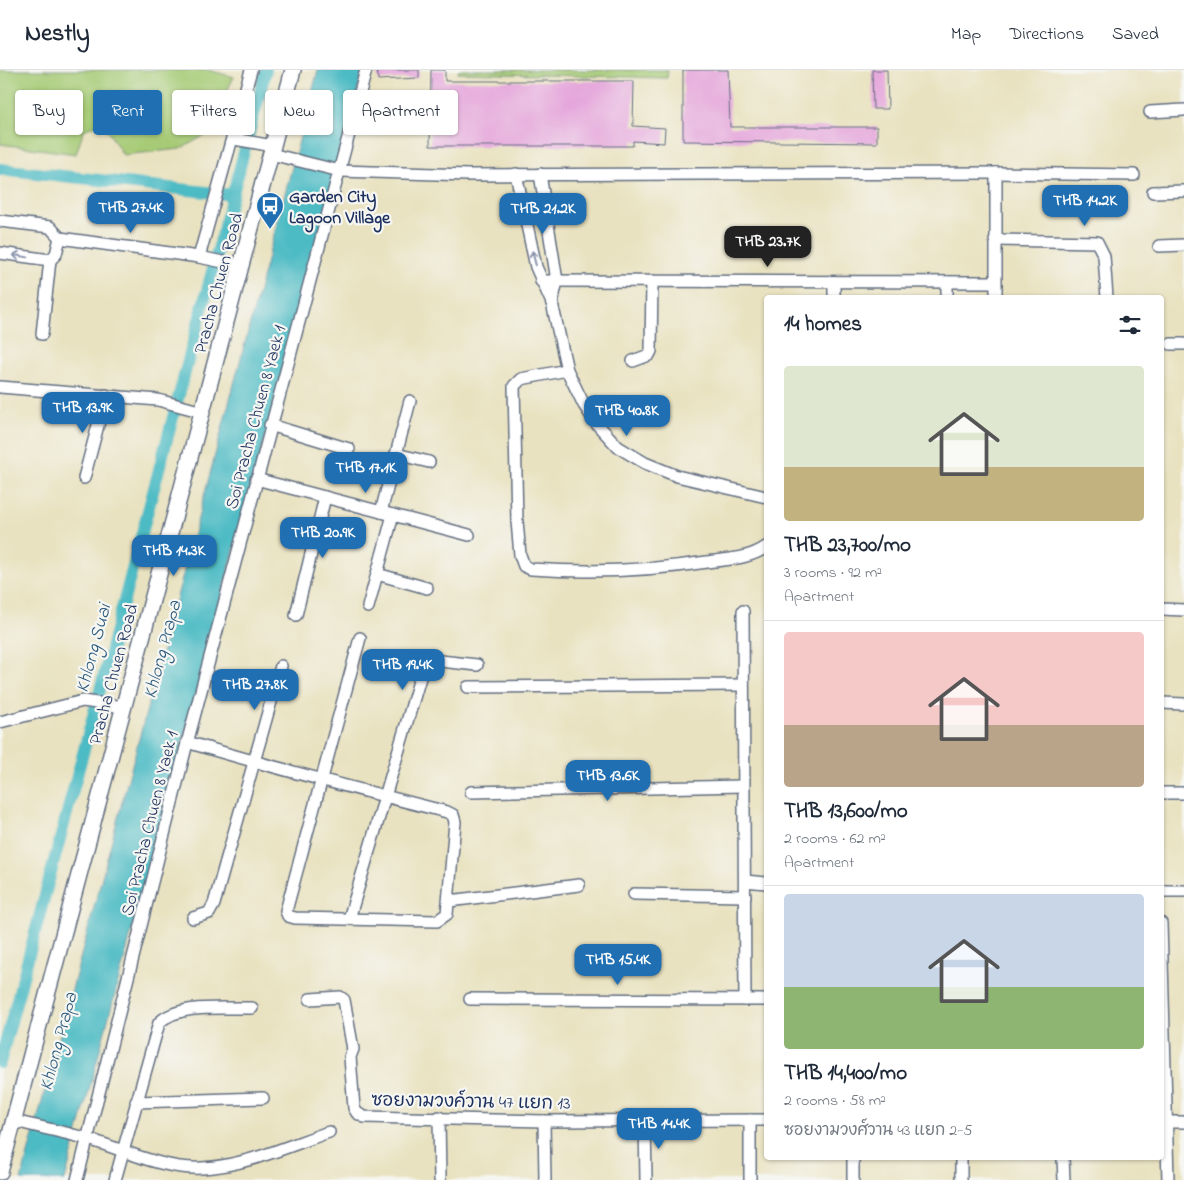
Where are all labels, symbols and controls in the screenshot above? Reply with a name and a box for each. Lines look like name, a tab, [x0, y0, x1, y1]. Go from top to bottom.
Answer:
text: Nestly	[25, 17, 90, 52]
text: Map	[951, 22, 981, 48]
text: Directions	[1009, 22, 1084, 48]
text: Saved	[1112, 22, 1159, 48]
chip: Buy	[15, 90, 83, 135]
chip: Rent	[93, 90, 162, 135]
chip: Filters	[172, 90, 255, 135]
chip: New	[265, 90, 333, 135]
chip: Apartment	[343, 90, 458, 135]
pin: THB 14.2K	[1028, 184, 1142, 227]
place label: Garden City Lagoon Village	[289, 185, 391, 233]
text: THB 14.2K	[1053, 189, 1117, 213]
pin: THB 27.4K	[74, 191, 188, 234]
bus stop icon: Garden City Lagoon Village	[255, 191, 285, 230]
pin: THB 21.2K	[486, 192, 600, 235]
text: THB 27.4K	[98, 196, 164, 220]
text: THB 21.2K	[510, 197, 576, 221]
street label: Pracha Chuen Road	[189, 210, 251, 357]
pin: THB 23.7K	[711, 226, 825, 268]
text: THB 23.7K	[735, 230, 801, 254]
one-way arrow	[13, 251, 29, 261]
one-way arrow	[529, 251, 538, 267]
text: 14 homes	[784, 310, 862, 340]
icon: filters	[1116, 311, 1144, 339]
street label: Soi Pracha Chuen 8 Yaek 1	[220, 322, 294, 512]
pin: THB 13.9K	[26, 392, 140, 434]
pin: THB 40.8K	[570, 394, 684, 437]
text: THB 13.9K	[53, 396, 113, 420]
text: THB 40.8K	[595, 399, 659, 423]
icon: home	[919, 399, 1009, 489]
pin: THB 17.1K	[309, 452, 423, 494]
text: THB 17.1K	[335, 456, 397, 480]
pin: THB 20.9K	[266, 516, 380, 559]
text: THB 20.9K	[291, 521, 355, 545]
text: THB 23,700/mo	[784, 531, 911, 561]
pin: THB 14.3K	[117, 534, 231, 577]
text: THB 14.3K	[143, 539, 205, 563]
text: 3 rooms · 92 m²	[784, 561, 882, 585]
text: Apartment	[784, 585, 854, 609]
water label: Khlong Prapa	[137, 597, 191, 702]
water label: Khlong Suai	[70, 600, 121, 696]
street label: Pracha Chuen Road	[84, 601, 146, 748]
pin: THB 19.4K	[346, 648, 460, 691]
text: THB 19.4K	[373, 653, 433, 677]
icon: home	[919, 664, 1009, 754]
pin: THB 27.8K	[198, 668, 312, 711]
text: THB 27.8K	[223, 673, 287, 697]
street label: Soi Pracha Chuen 8 Yaek 1	[115, 728, 187, 919]
pin: THB 13.6K	[551, 760, 665, 802]
text: THB 13.6K	[577, 764, 640, 788]
text: THB 13,600/mo	[784, 797, 908, 827]
text: 2 rooms · 62 m²	[784, 827, 886, 851]
text: Apartment	[784, 851, 854, 875]
icon: home	[919, 926, 1009, 1016]
pin: THB 15.4K	[561, 944, 675, 986]
text: THB 15.4K	[585, 948, 651, 972]
water label: Khlong Prapa	[33, 989, 87, 1094]
text: THB 14,400/mo	[784, 1059, 907, 1089]
street label: ซอยงามวงค์วาน 47 แยก 13	[371, 1086, 571, 1118]
text: 2 rooms · 58 m²	[784, 1089, 886, 1113]
pin: THB 14.4K	[602, 1108, 716, 1150]
text: THB 14.4K	[628, 1112, 690, 1136]
text: ซอยงามวงศ์วาน 43 แยก 2-5	[784, 1119, 972, 1143]

